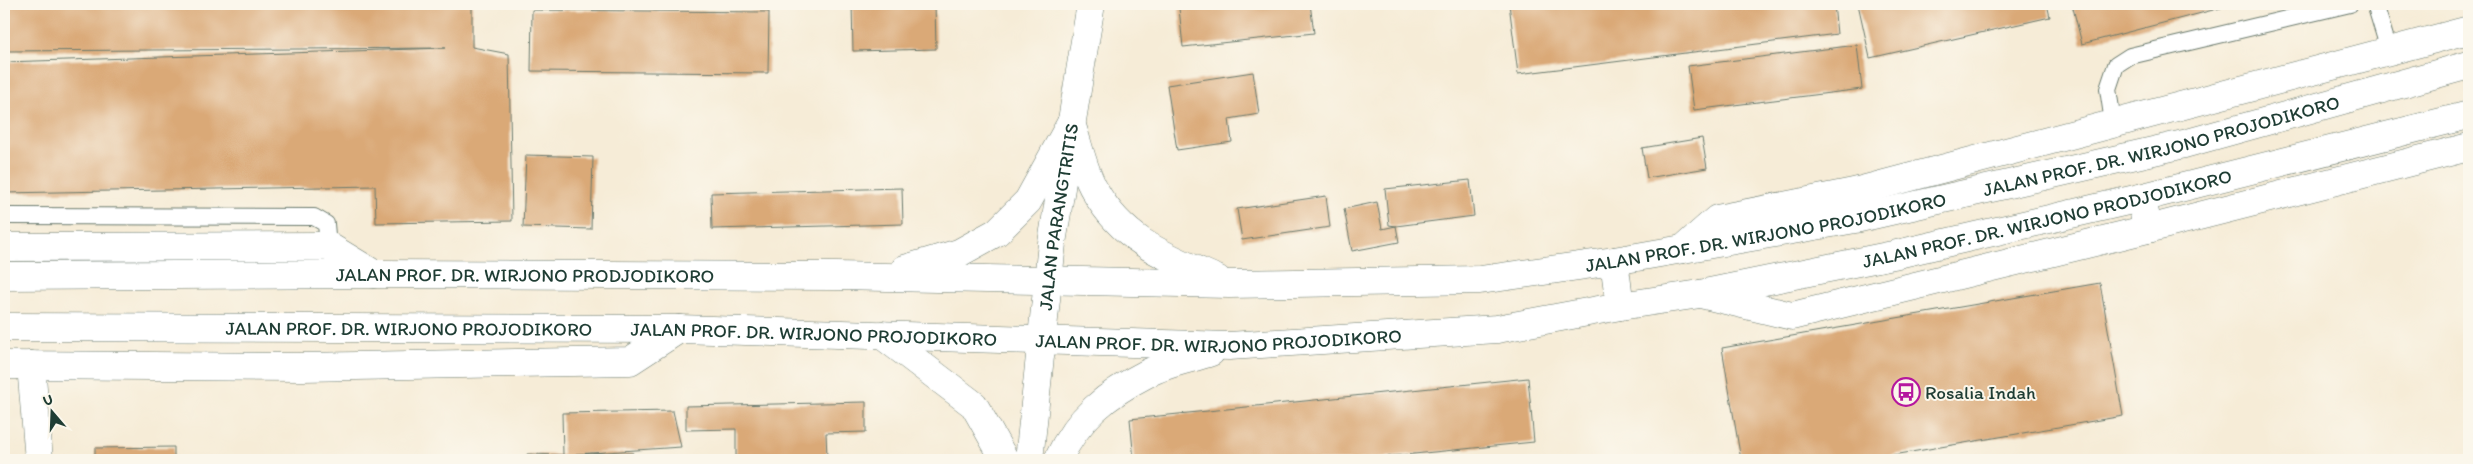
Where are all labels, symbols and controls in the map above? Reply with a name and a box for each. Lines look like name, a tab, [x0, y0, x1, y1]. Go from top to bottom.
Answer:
street label: JALAN PROF. DR. WIRJONO PROJODIKORO	[1981, 90, 2342, 201]
street label: JALAN PARANGTRITIS	[1033, 122, 1083, 311]
street label: JALAN PROF. DR. WIRJONO PRODJODIKORO	[1860, 164, 2234, 272]
street label: JALAN PROF. DR. WIRJONO PROJODIKORO	[1584, 187, 1948, 276]
street label: JALAN PROF. DR. WIRJONO PRODJODIKORO	[336, 262, 714, 287]
street label: JALAN PROF. DR. WIRJONO PROJODIKORO	[226, 316, 592, 340]
street label: JALAN PROF. DR. WIRJONO PROJODIKORO	[631, 317, 998, 350]
street label: JALAN PROF. DR. WIRJONO PROJODIKORO	[1035, 324, 1402, 358]
bus stop icon: Rosalia Indah	[1891, 377, 1921, 407]
place label: Rosalia Indah	[1925, 381, 2036, 404]
north arrow	[28, 386, 78, 436]
text: U	[41, 391, 55, 410]

